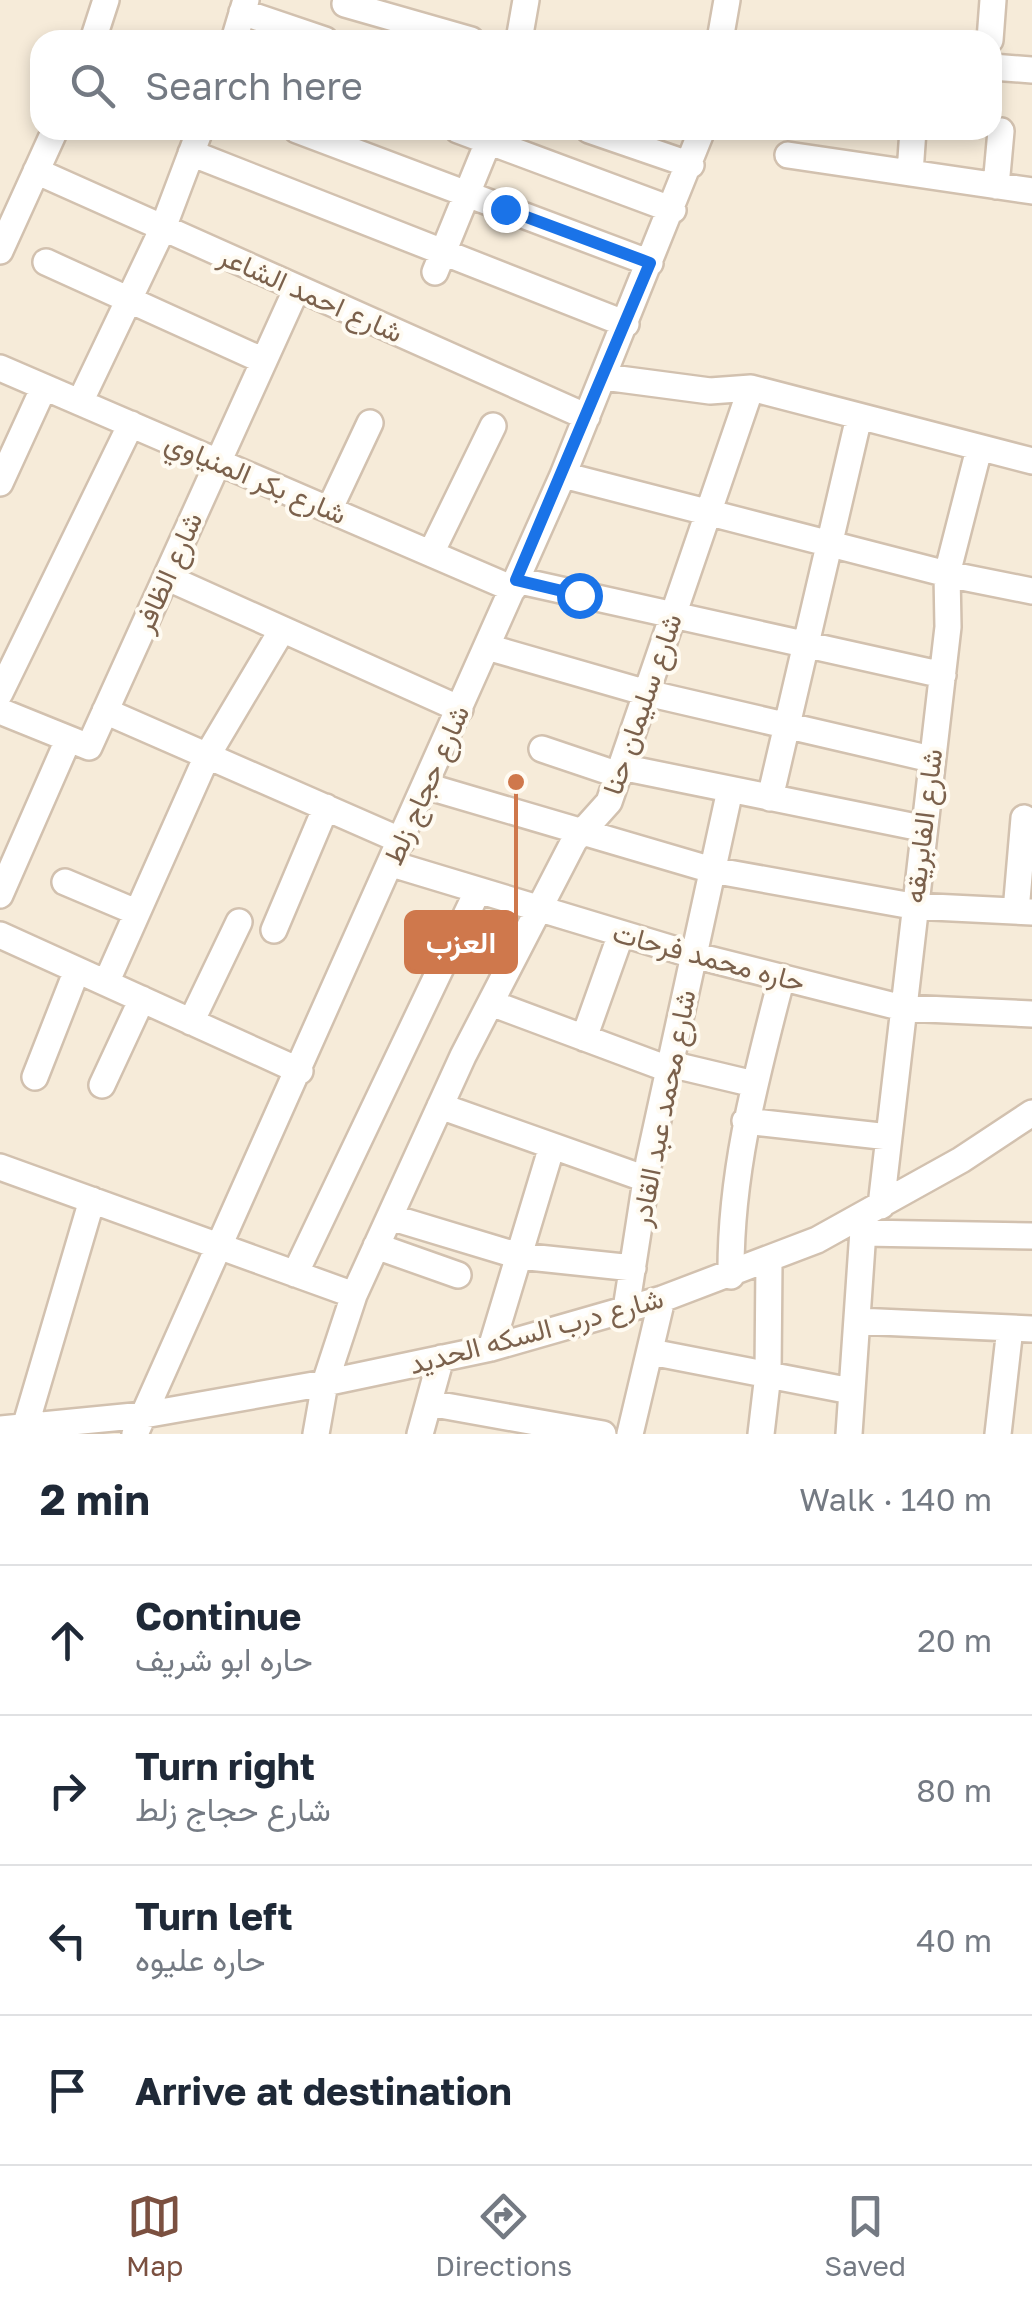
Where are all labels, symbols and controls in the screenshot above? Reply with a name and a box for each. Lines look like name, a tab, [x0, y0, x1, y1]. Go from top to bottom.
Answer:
search box	[30, 30, 1002, 140]
icon: search	[65, 58, 120, 113]
text: Search here	[145, 63, 363, 108]
route end	[483, 187, 529, 233]
street label: شارع احمد الشاعر	[212, 238, 408, 352]
street label: شارع بكر المنياوي	[158, 425, 352, 537]
street label: شارع الظافر	[126, 507, 211, 639]
route start	[557, 573, 603, 619]
street label: شارع سليمان حنا	[595, 609, 691, 800]
street label: شارع حجاج زلط	[376, 700, 478, 871]
street label: شارع الفابريقه	[897, 747, 951, 905]
callout: العزب	[406, 912, 516, 972]
street label: حاره محمد فرحات	[609, 915, 809, 1000]
text: العزب	[426, 924, 496, 961]
street label: شارع محمد عبد القادر	[623, 987, 705, 1231]
street label: شارع درب السكه الحديد	[405, 1281, 667, 1383]
text: 2 min	[40, 1474, 150, 1524]
text: Walk · 140 m	[799, 1480, 992, 1518]
text: Continue	[135, 1593, 301, 1638]
icon: ahead	[40, 1613, 95, 1668]
text: 20 m	[917, 1621, 992, 1659]
text: حاره ابو شريف	[135, 1640, 313, 1678]
text: Turn right	[135, 1743, 315, 1788]
icon: right	[40, 1763, 95, 1818]
text: 80 m	[916, 1771, 992, 1809]
text: شارع حجاج زلط	[135, 1790, 331, 1828]
text: Turn left	[135, 1893, 293, 1938]
icon: left	[40, 1913, 95, 1968]
text: 40 m	[916, 1921, 992, 1959]
text: حاره عليوه	[135, 1940, 266, 1978]
icon: arrive	[40, 2063, 95, 2118]
text: Arrive at destination	[135, 2068, 512, 2113]
tab: Map	[126, 2189, 183, 2282]
tab: Directions	[435, 2189, 572, 2282]
tab: Saved	[824, 2189, 906, 2282]

